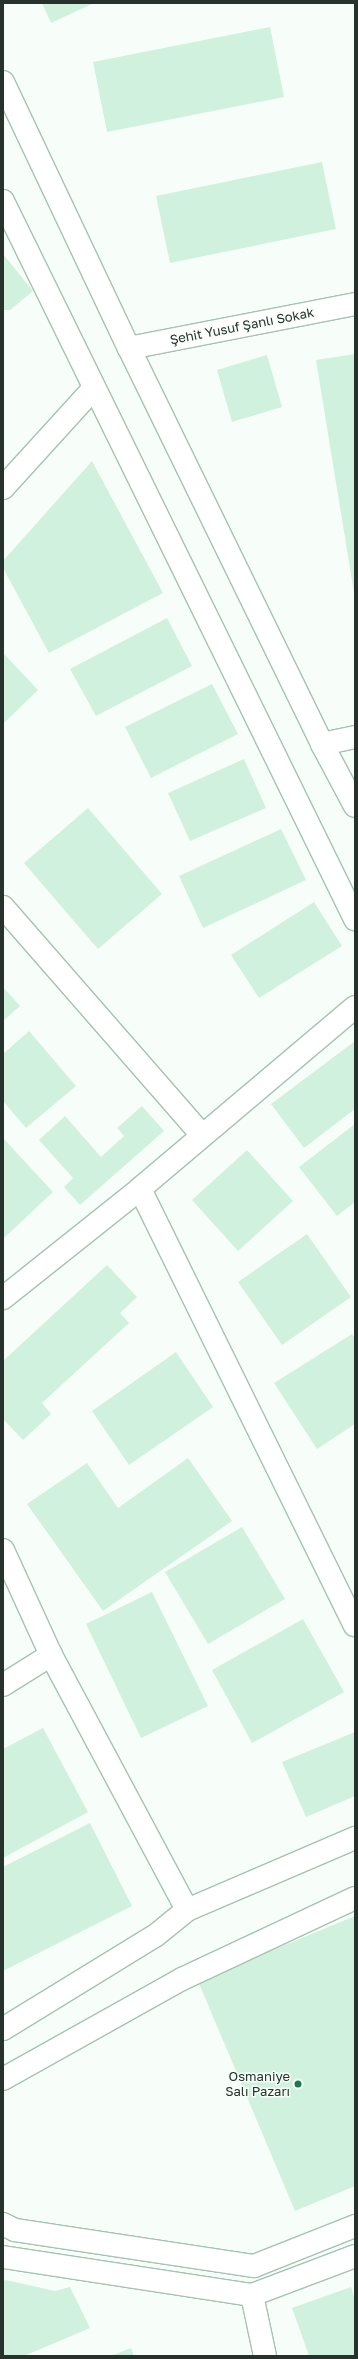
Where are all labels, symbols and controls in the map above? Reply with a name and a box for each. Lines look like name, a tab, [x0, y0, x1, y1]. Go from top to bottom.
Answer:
street label: Şehit Yusuf Şanlı Sokak	[169, 304, 315, 348]
place label: Osmaniye Salı Pazarı	[225, 2069, 290, 2100]
marker: Osmaniye Salı Pazarı	[293, 2079, 303, 2089]

